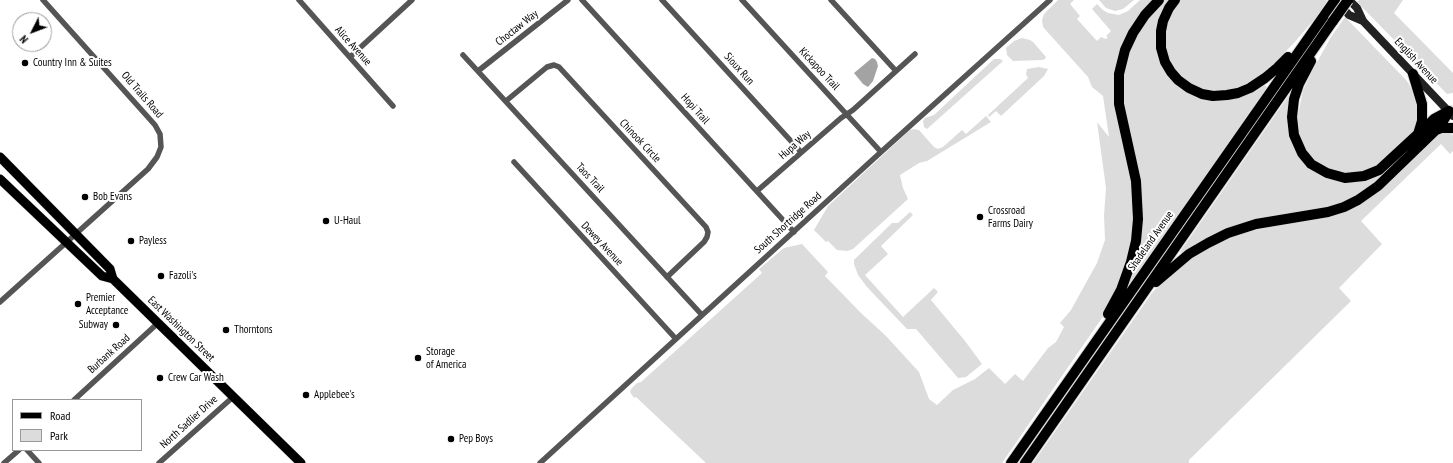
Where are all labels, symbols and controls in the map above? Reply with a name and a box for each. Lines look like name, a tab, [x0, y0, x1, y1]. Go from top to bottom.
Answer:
street label: Choctaw Way	[493, 7, 541, 49]
north arrow	[12, 12, 52, 52]
street label: Alice Avenue	[332, 24, 374, 68]
text: N	[17, 32, 31, 46]
street label: English Avenue	[1391, 35, 1441, 87]
street label: Kickapoo Trail	[796, 45, 842, 93]
street label: Sioux Run	[721, 50, 757, 88]
place label: Country Inn & Suites	[33, 56, 112, 70]
marker: Country Inn & Suites	[20, 58, 30, 68]
street label: Old Trails Road	[118, 69, 166, 121]
street label: Hopi Trail	[678, 91, 712, 127]
street label: Chinook Circle	[617, 117, 663, 165]
street label: Hupa Way	[776, 128, 814, 162]
street label: Taos Trail	[573, 161, 607, 195]
street label: South Shortridge Road	[752, 189, 824, 257]
place label: Bob Evans	[93, 190, 132, 204]
marker: Bob Evans	[80, 192, 90, 202]
place label: Crossroad Farms Dairy	[988, 204, 1033, 230]
street label: Shadeland Avenue	[1126, 209, 1176, 273]
marker: Crossroad Farms Dairy	[975, 212, 985, 222]
place label: U-Haul	[334, 214, 361, 228]
marker: U-Haul	[321, 216, 331, 226]
street label: Dewey Avenue	[578, 219, 626, 269]
place label: Payless	[139, 234, 167, 248]
marker: Payless	[126, 236, 136, 246]
place label: Fazoli's	[169, 269, 197, 283]
marker: Fazoli's	[156, 271, 166, 281]
place label: Premier Acceptance	[86, 291, 128, 317]
street label: East Washington Street	[145, 294, 217, 364]
marker: Premier Acceptance	[73, 299, 83, 309]
place label: Subway	[79, 318, 108, 332]
marker: Subway	[111, 320, 121, 330]
place label: Thorntons	[234, 323, 273, 337]
marker: Thorntons	[221, 325, 231, 335]
street label: Burbank Road	[85, 332, 133, 376]
place label: Storage of America	[426, 345, 466, 371]
marker: Storage of America	[413, 353, 423, 363]
place label: Crew Car Wash	[168, 371, 224, 385]
marker: Crew Car Wash	[155, 373, 165, 383]
place label: Applebee's	[314, 388, 355, 402]
marker: Applebee's	[301, 390, 311, 400]
street label: North Sadlier Drive	[158, 393, 220, 451]
legend	[12, 399, 142, 451]
text: Road	[50, 408, 70, 423]
text: Park	[50, 428, 68, 443]
place label: Pep Boys	[459, 432, 493, 446]
marker: Pep Boys	[446, 434, 456, 444]

